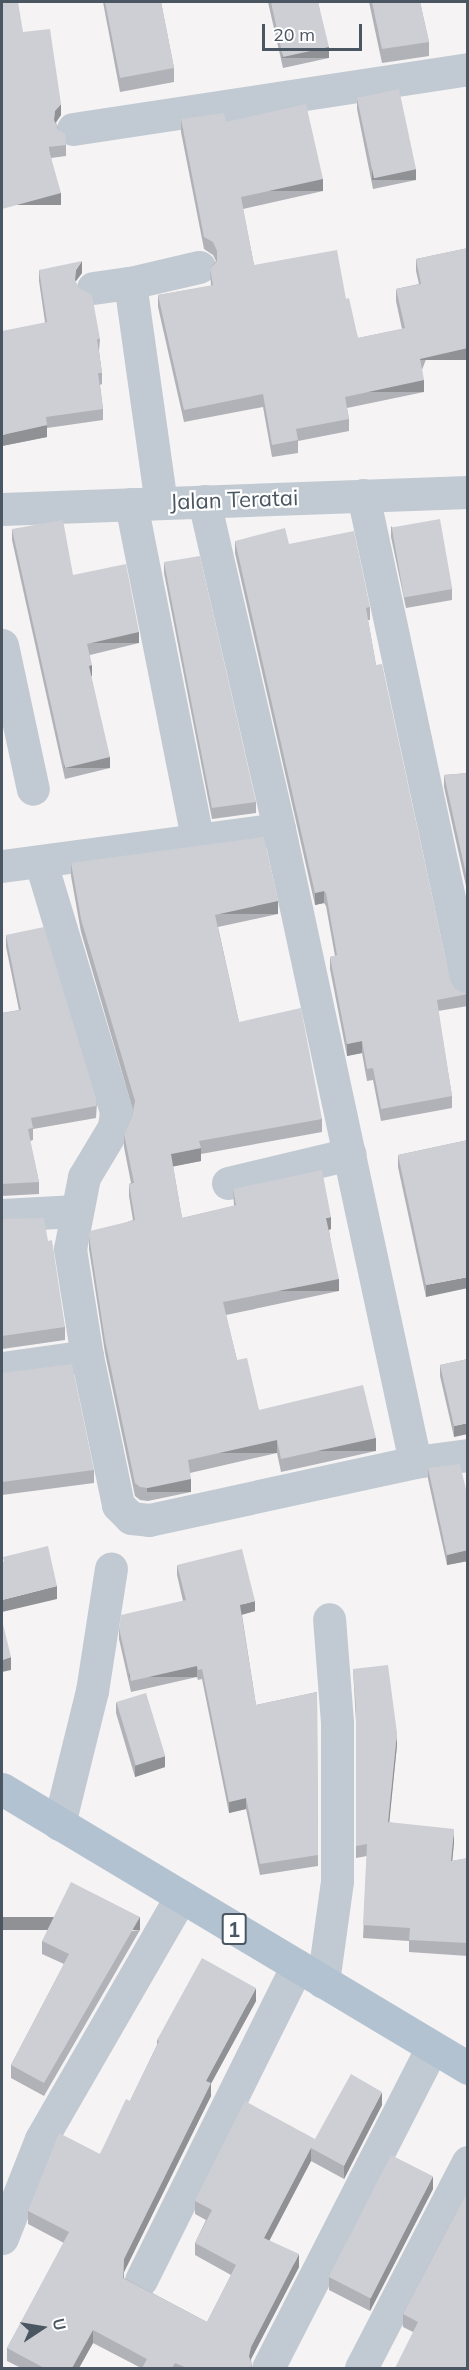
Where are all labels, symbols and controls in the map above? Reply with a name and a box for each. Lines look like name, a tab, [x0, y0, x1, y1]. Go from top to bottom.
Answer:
scale bar	[265, 12, 366, 50]
text: 20 m	[273, 23, 315, 46]
street label: Jalan Teratai	[169, 485, 299, 515]
road number: 1	[220, 1911, 248, 1947]
north arrow	[12, 2298, 72, 2358]
text: U	[49, 2316, 71, 2332]

